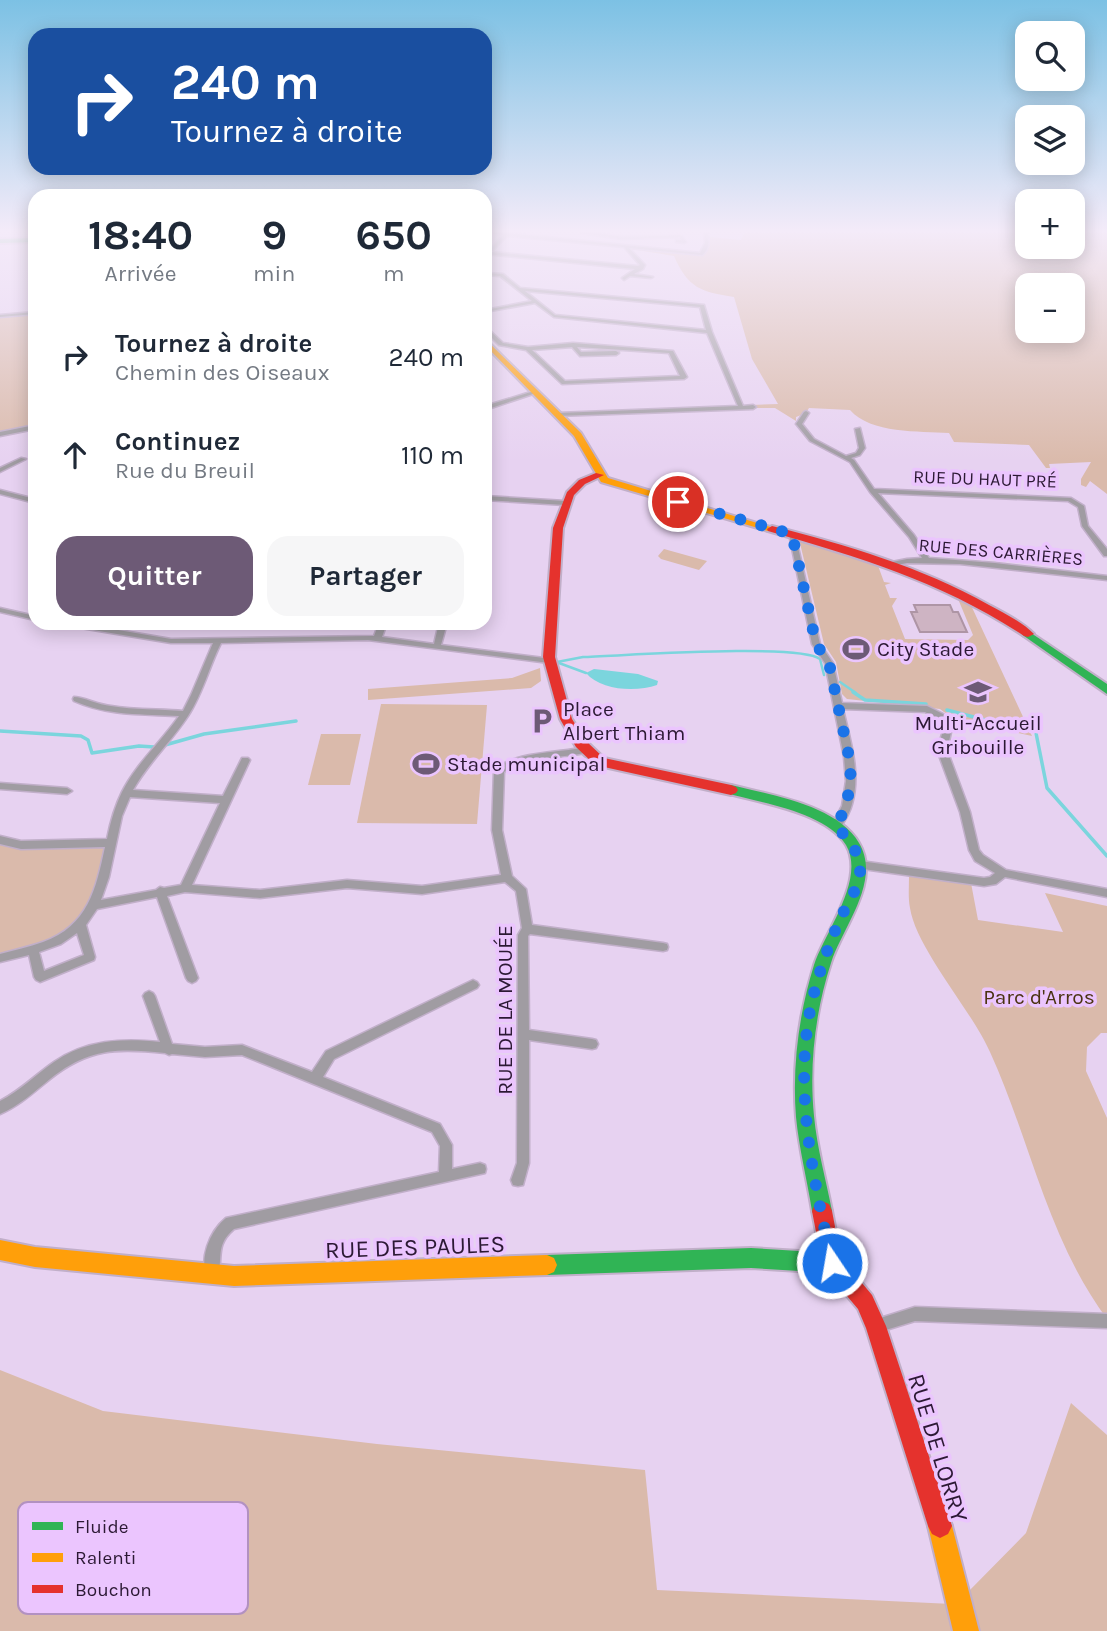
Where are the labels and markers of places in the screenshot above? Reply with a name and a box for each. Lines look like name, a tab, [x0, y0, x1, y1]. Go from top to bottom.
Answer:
pin	[648, 472, 708, 532]
sports icon: City Stade	[841, 634, 871, 664]
place label: City Stade	[877, 637, 974, 661]
school or university icon: Multi-Accueil Gribouille	[963, 677, 993, 707]
place label: Place Albert Thiam	[563, 697, 685, 745]
parking icon: Place Albert Thiam	[527, 706, 557, 736]
place label: Multi-Accueil Gribouille	[914, 711, 1042, 759]
sports icon: Stade municipal	[411, 749, 441, 779]
place label: Stade municipal	[447, 752, 605, 776]

